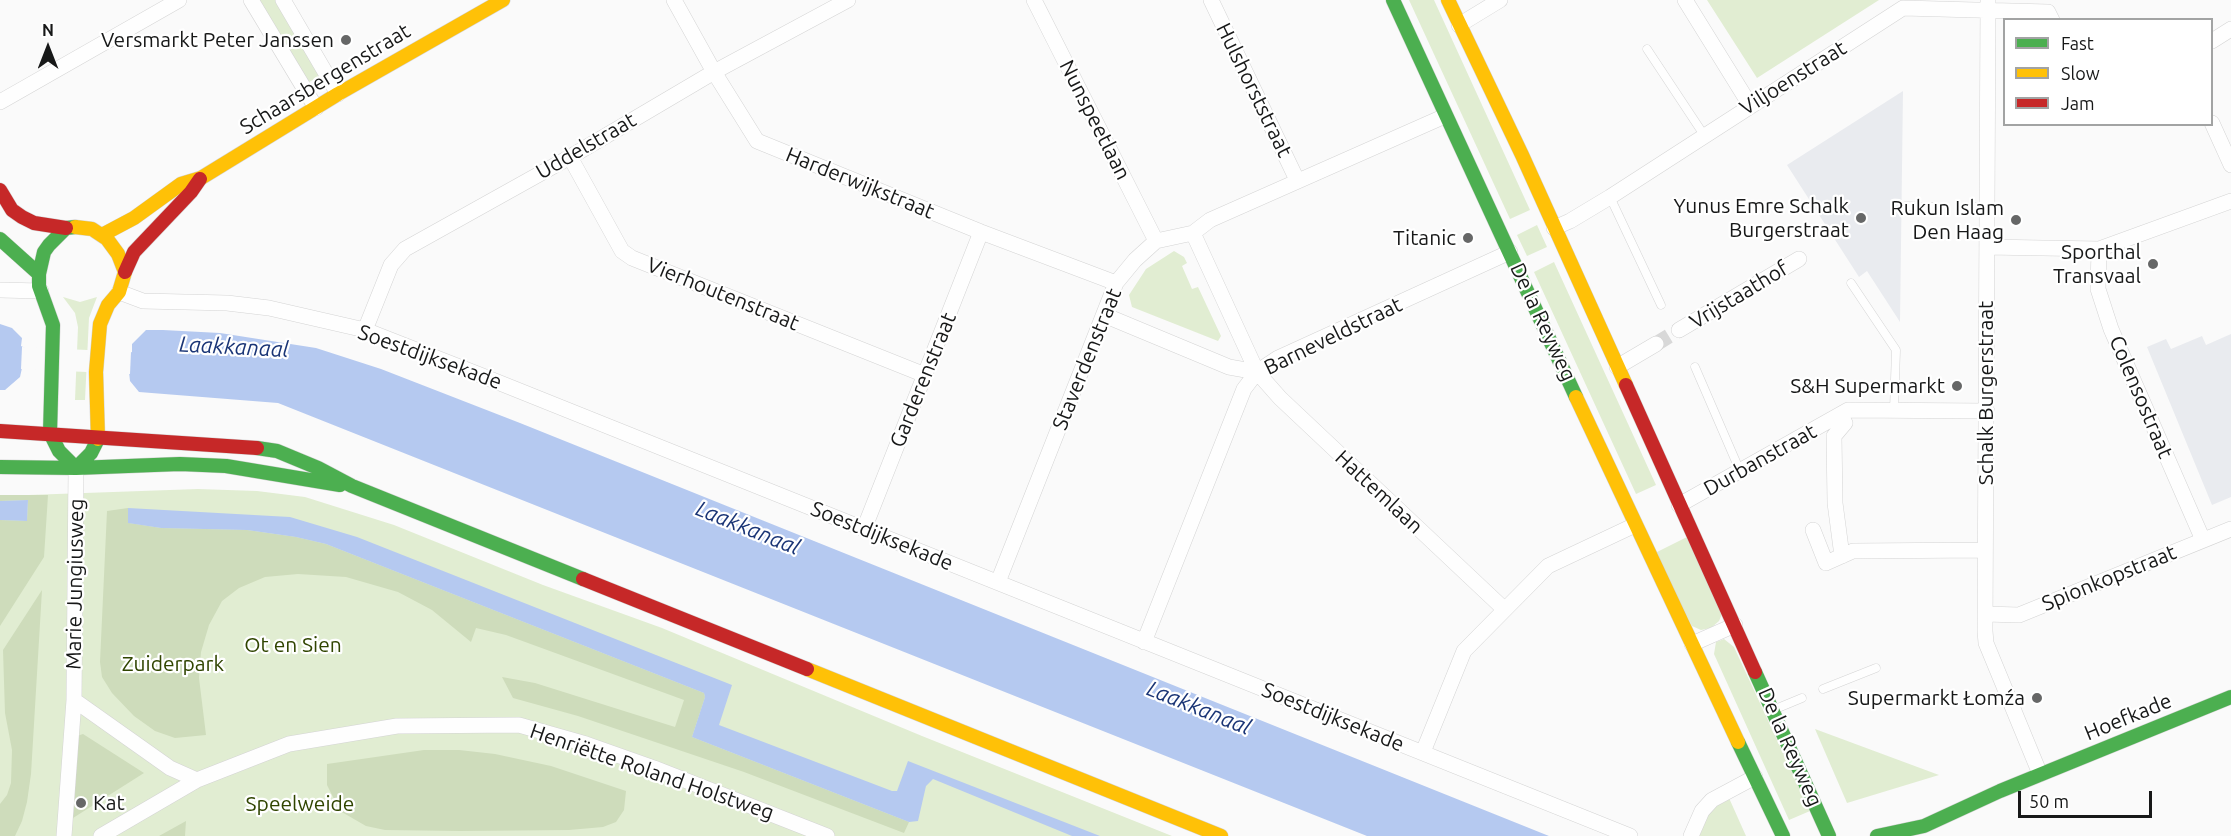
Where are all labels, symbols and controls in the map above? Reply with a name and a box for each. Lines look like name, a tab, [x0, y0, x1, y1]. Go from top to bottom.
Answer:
north arrow	[18, 18, 78, 78]
street label: Schaarsbergenstraat	[235, 18, 415, 140]
legend	[2003, 18, 2213, 126]
street label: Hulshorststraat	[1211, 19, 1297, 161]
text: N	[42, 21, 54, 39]
place label: Versmarkt Peter Janssen	[101, 27, 334, 53]
marker: Versmarkt Peter Janssen	[339, 33, 353, 47]
text: Fast	[2061, 33, 2094, 53]
street label: Viljoenstraat	[1735, 35, 1851, 121]
street label: Nunspeetlaan	[1054, 56, 1136, 184]
text: Slow	[2061, 63, 2100, 83]
text: Jam	[2061, 93, 2095, 113]
street label: Uddelstraat	[532, 107, 640, 185]
street label: Harderwijkstraat	[782, 142, 938, 224]
place label: Yunus Emre Schalk Burgerstraat	[1674, 193, 1849, 243]
place label: Rukun Islam Den Haag	[1891, 195, 2004, 245]
marker: Yunus Emre Schalk Burgerstraat	[1854, 211, 1868, 225]
marker: Rukun Islam Den Haag	[2009, 213, 2023, 227]
place label: Titanic	[1393, 225, 1456, 251]
marker: Titanic	[1461, 231, 1475, 245]
place label: Sporthal Transvaal	[2053, 239, 2141, 289]
street label: Vierhoutenstraat	[643, 252, 803, 336]
street label: Vrijstaathof	[1685, 256, 1793, 334]
marker: Sporthal Transvaal	[2146, 257, 2160, 271]
street label: De la Reyweg	[1505, 259, 1581, 385]
street label: Staverdenstraat	[1047, 284, 1127, 434]
street label: Barneveldstraat	[1260, 292, 1406, 380]
street label: Schalk Burgerstraat	[1973, 301, 1999, 485]
street label: Garderenstraat	[884, 309, 962, 451]
street label: Soestdijksekade	[355, 319, 505, 395]
water label: Laakkanaal	[178, 331, 290, 363]
street label: Colensostraat	[2104, 332, 2178, 462]
place label: S&H Supermarkt	[1790, 373, 1945, 399]
marker: S&H Supermarkt	[1950, 379, 1964, 393]
street label: Durbanstraat	[1699, 419, 1821, 501]
street label: Hattemlaan	[1330, 445, 1428, 539]
water label: Laakkanaal	[692, 495, 804, 561]
street label: Soestdijksekade	[807, 496, 957, 576]
street label: Marie Jungiusweg	[61, 498, 89, 670]
street label: Spionkopstraat	[2038, 540, 2180, 616]
park label: Ot en Sien	[244, 632, 342, 658]
park label: Zuiderpark	[122, 651, 224, 677]
water label: Laakkanaal	[1143, 675, 1255, 741]
street label: Soestdijksekade	[1258, 677, 1408, 757]
street label: De la Reyweg	[1753, 684, 1827, 810]
place label: Supermarkt Łomźa	[1848, 685, 2025, 711]
street label: Hoefkade	[2081, 688, 2175, 746]
marker: Supermarkt Łomźa	[2030, 691, 2044, 705]
street label: Henriëtte Roland Holstweg	[527, 718, 777, 826]
scale bar	[2021, 779, 2154, 817]
place label: Kat	[93, 790, 125, 816]
park label: Speelweide	[246, 791, 354, 817]
text: 50 m	[2029, 791, 2069, 811]
marker: Kat	[74, 796, 88, 810]

